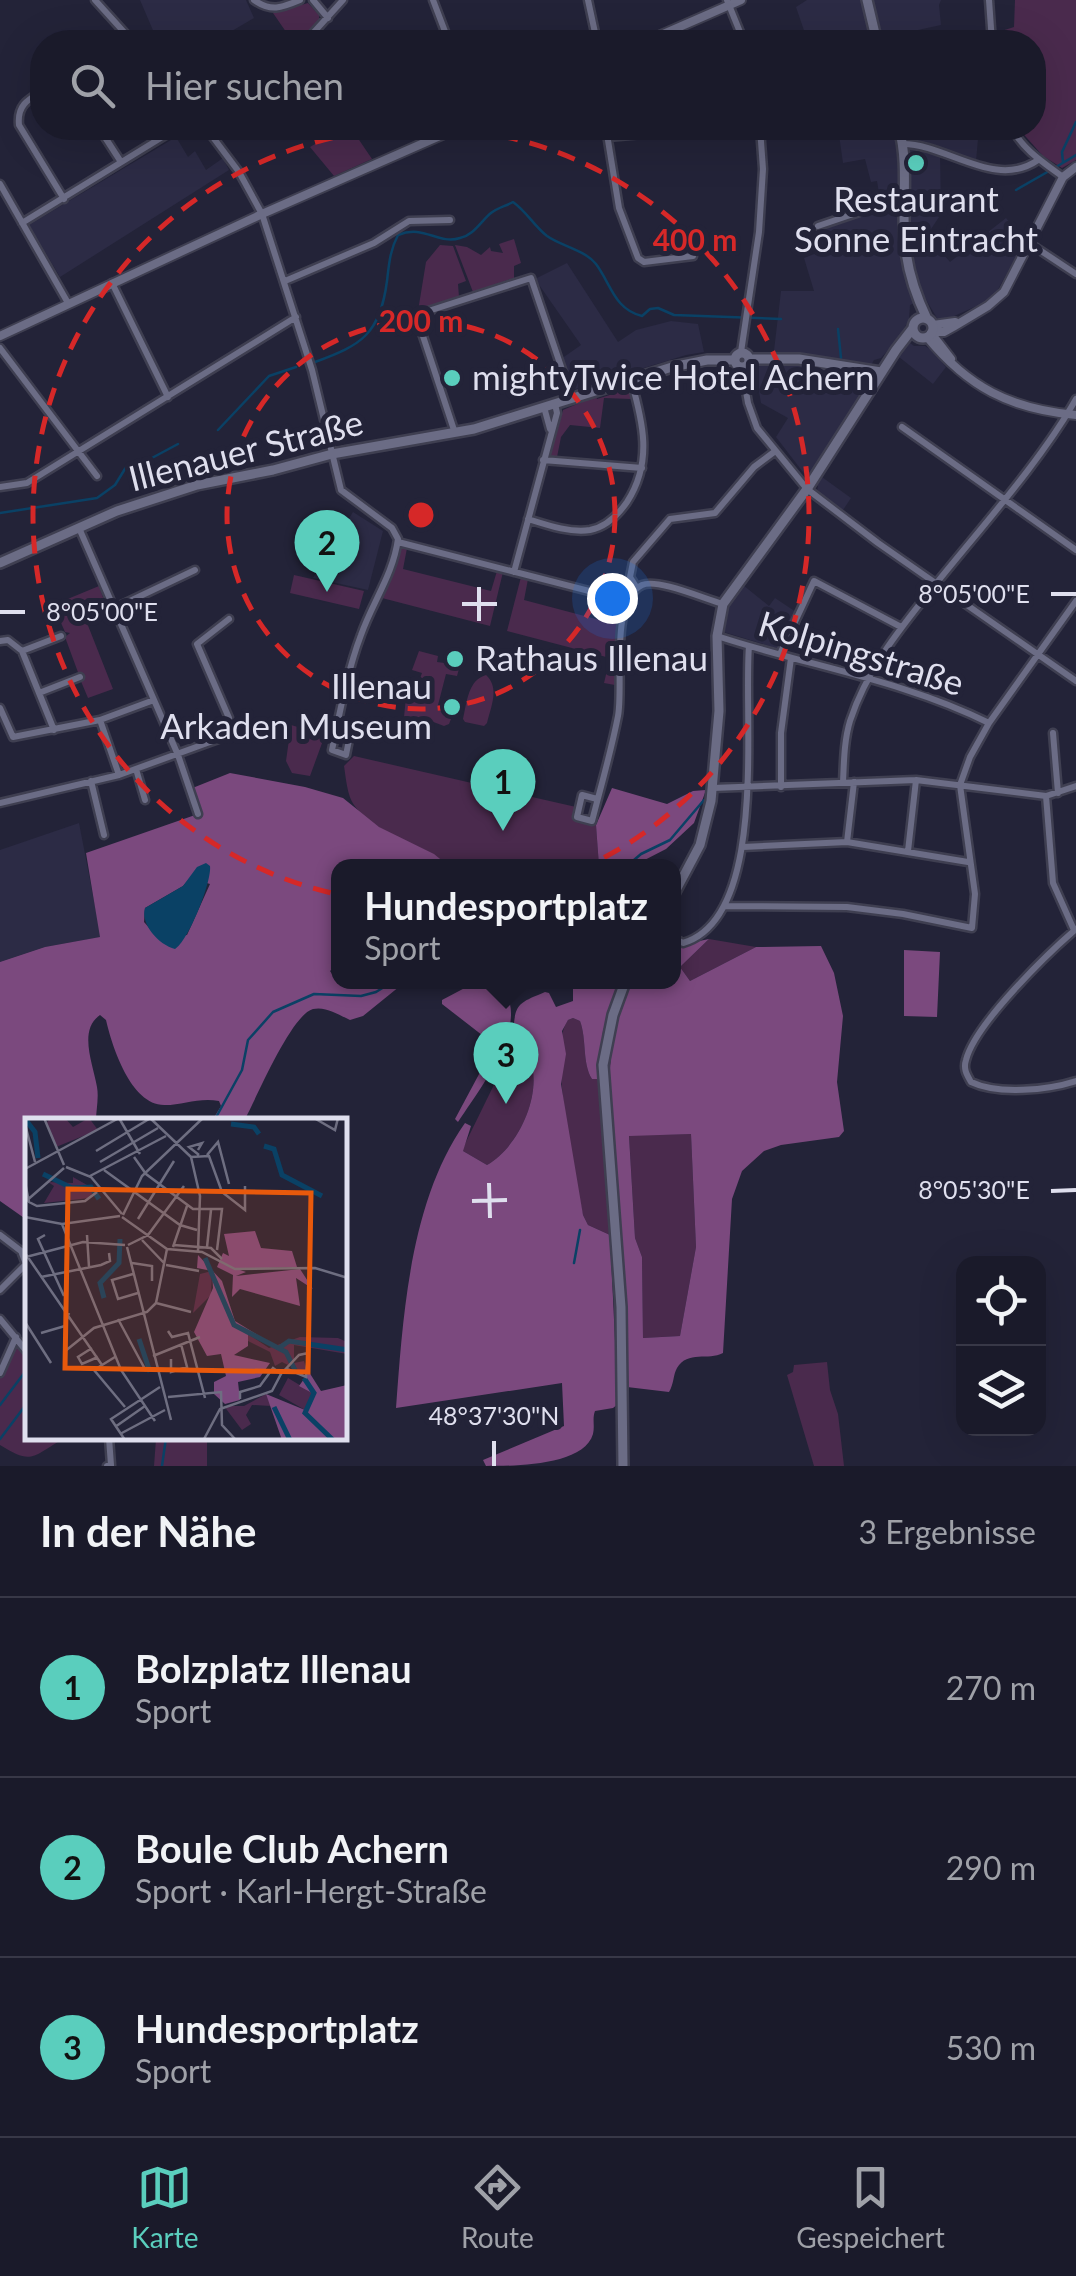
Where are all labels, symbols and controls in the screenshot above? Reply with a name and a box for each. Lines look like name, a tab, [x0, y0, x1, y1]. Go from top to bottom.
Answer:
search box	[30, 30, 1046, 140]
icon: search	[65, 58, 120, 113]
text: Hier suchen	[145, 62, 344, 108]
marker: Restaurant Sonne Eintracht	[905, 152, 927, 174]
place label: Restaurant Sonne Eintracht	[794, 177, 1038, 259]
text: 400 m	[653, 221, 737, 257]
text: 200 m	[379, 302, 463, 338]
place label: mightyTwice Hotel Achern	[472, 355, 875, 397]
marker: mightyTwice Hotel Achern	[441, 367, 463, 389]
street label: Illenauer Straße	[124, 400, 367, 498]
centre of rings	[403, 497, 439, 533]
pin: 2	[294, 510, 360, 592]
your location	[587, 573, 638, 624]
text: 8°05'00"E	[918, 578, 1030, 608]
text: 8°05'00"E	[46, 596, 158, 626]
street label: Kolpingstraße	[754, 601, 969, 703]
place label: Rathaus Illenau	[475, 636, 708, 678]
marker: Rathaus Illenau	[444, 648, 466, 670]
place label: Illenau Arkaden Museum	[160, 664, 432, 746]
marker: Illenau Arkaden Museum	[441, 696, 463, 718]
pin: 1	[470, 748, 536, 831]
popup	[331, 859, 681, 989]
text: Hundesportplatz	[364, 882, 648, 928]
text: Sport	[364, 928, 440, 967]
pin: 3	[474, 1022, 538, 1104]
inset map	[25, 1118, 348, 1441]
text: 8°05'30"E	[918, 1174, 1030, 1204]
map controls	[956, 1256, 1046, 1436]
button: locate	[956, 1256, 1046, 1346]
button: layers	[956, 1346, 1046, 1436]
text: 48°37'30"N	[429, 1400, 559, 1430]
text: In der Nähe	[40, 1506, 257, 1556]
text: 3 Ergebnisse	[859, 1512, 1036, 1551]
text: Bolzplatz Illenau	[135, 1645, 412, 1691]
text: 1	[63, 1668, 82, 1707]
text: 270 m	[946, 1668, 1036, 1707]
text: Sport	[135, 1691, 211, 1730]
text: Boule Club Achern	[135, 1825, 449, 1871]
text: 2	[63, 1848, 82, 1887]
text: 290 m	[946, 1848, 1036, 1887]
text: Sport · Karl-Hergt-Straße	[135, 1871, 487, 1910]
text: Hundesportplatz	[135, 2005, 419, 2051]
text: 3	[63, 2028, 82, 2067]
text: 530 m	[946, 2028, 1036, 2067]
text: Sport	[135, 2051, 211, 2090]
tab: Karte	[131, 2160, 199, 2254]
tab: Route	[461, 2160, 534, 2254]
tab: Gespeichert	[796, 2160, 945, 2254]

